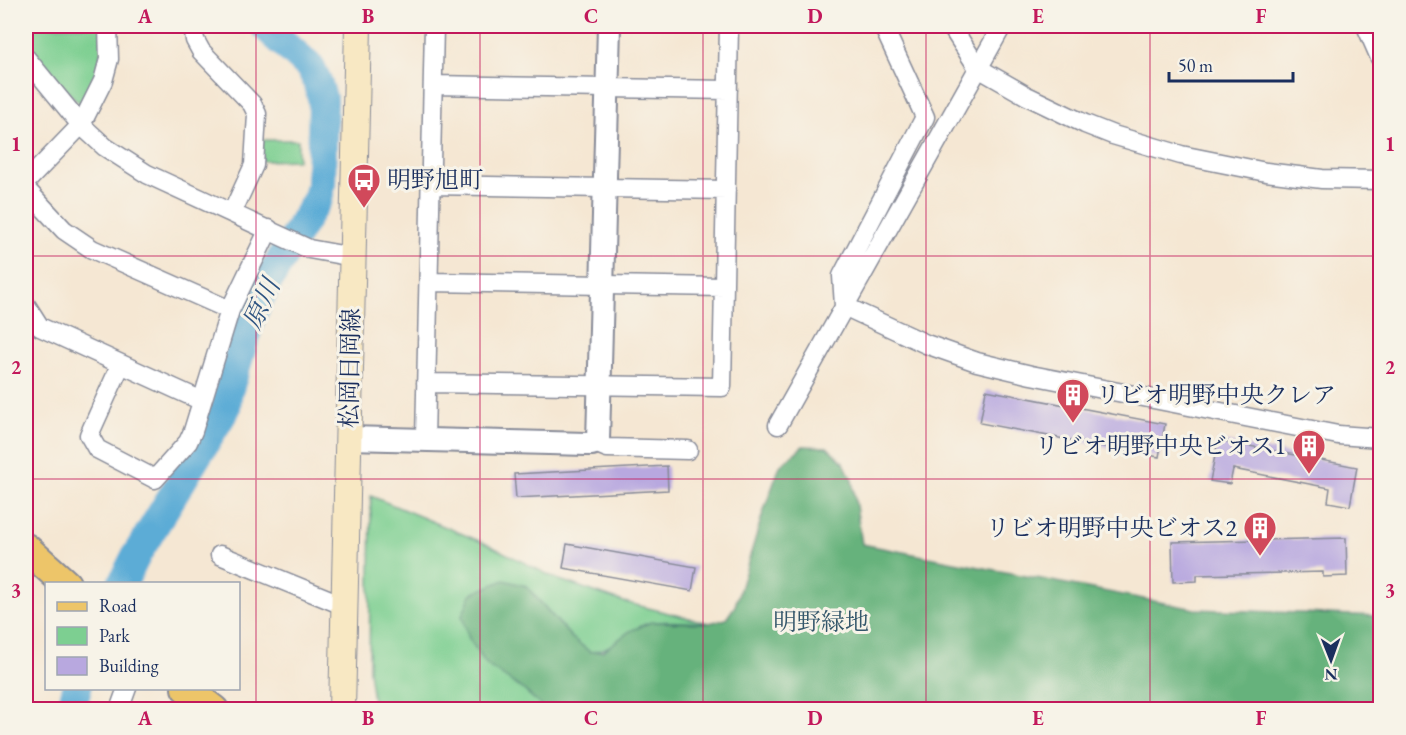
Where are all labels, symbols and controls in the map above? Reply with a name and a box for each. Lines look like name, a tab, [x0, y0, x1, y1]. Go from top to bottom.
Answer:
text: A	[137, 3, 153, 29]
text: B	[362, 3, 374, 29]
text: C	[584, 3, 598, 29]
text: D	[807, 3, 823, 29]
text: E	[1032, 3, 1044, 29]
text: F	[1256, 3, 1267, 29]
scale bar	[1169, 45, 1294, 83]
text: 50 m	[1178, 54, 1213, 77]
text: 1	[11, 131, 21, 157]
text: 1	[1385, 131, 1395, 157]
bus stop icon: 明野旭町	[346, 162, 382, 209]
place label: 明野旭町	[387, 164, 483, 195]
water label: 原川	[235, 271, 289, 335]
street label: 松岡日岡線	[333, 308, 366, 428]
text: 2	[11, 354, 22, 380]
text: 2	[1385, 354, 1396, 380]
building icon: リビオ明野中央クレア	[1055, 377, 1091, 424]
place label: リビオ明野中央クレア	[1096, 379, 1336, 410]
building icon: リビオ明野中央ビオス1	[1291, 428, 1327, 475]
place label: リビオ明野中央ビオス1	[1035, 430, 1286, 461]
building icon: リビオ明野中央ビオス2	[1242, 510, 1278, 557]
place label: リビオ明野中央ビオス2	[986, 512, 1237, 543]
text: 3	[11, 577, 21, 603]
text: 3	[1385, 577, 1395, 603]
legend	[45, 582, 240, 690]
text: Road	[99, 594, 138, 617]
park label: 明野緑地	[773, 606, 869, 637]
text: Park	[99, 624, 130, 647]
north arrow	[1301, 630, 1361, 690]
text: Building	[99, 654, 159, 677]
text: N	[1325, 664, 1338, 685]
text: A	[137, 705, 153, 731]
text: B	[362, 705, 374, 731]
text: C	[584, 705, 598, 731]
text: D	[807, 705, 823, 731]
text: E	[1032, 705, 1044, 731]
text: F	[1256, 705, 1267, 731]

